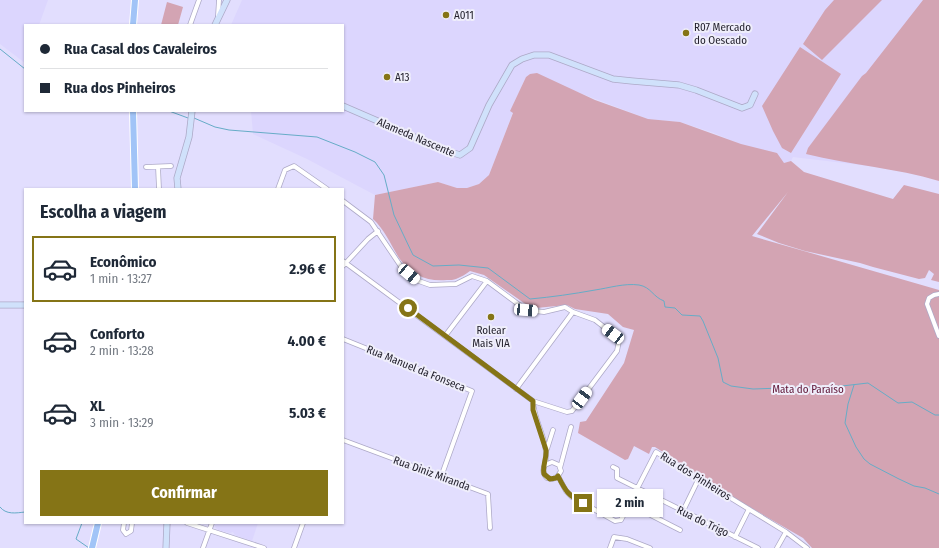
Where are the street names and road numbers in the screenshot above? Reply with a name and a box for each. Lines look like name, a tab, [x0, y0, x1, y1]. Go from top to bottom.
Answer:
street label: Alameda Nascente	[375, 115, 457, 160]
street label: Rua Manuel da Fonseca	[365, 343, 467, 394]
street label: Rua dos Pinheiros	[658, 449, 734, 504]
street label: Rua Diniz Miranda	[392, 454, 472, 493]
street label: Rua do Trigo	[675, 503, 731, 540]

